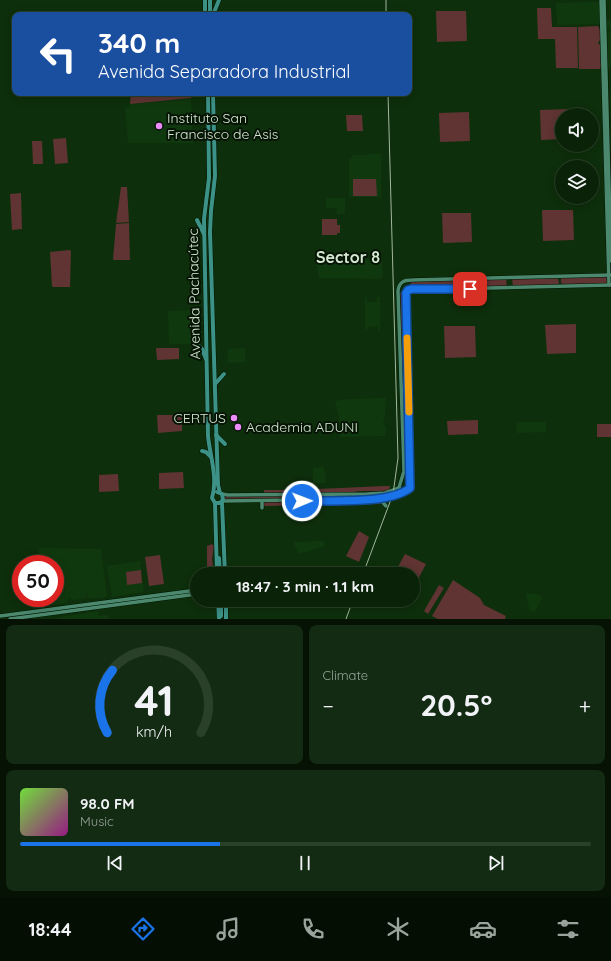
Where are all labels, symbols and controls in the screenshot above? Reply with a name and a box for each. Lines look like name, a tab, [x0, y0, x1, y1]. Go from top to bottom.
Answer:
text: 340 m	[98, 25, 180, 60]
icon: left	[32, 28, 84, 80]
text: Avenida Separadora Industrial	[98, 60, 350, 83]
map controls	[555, 108, 599, 204]
button: sound	[555, 108, 599, 152]
place label: Instituto San Francisco de Asis	[167, 109, 278, 143]
marker: Instituto San Francisco de Asis	[154, 121, 164, 131]
button: layers	[555, 160, 599, 204]
street label: Avenida Pachacútec	[184, 228, 204, 360]
district label: Sector 8	[316, 247, 380, 267]
pin	[453, 272, 487, 306]
icon: arrive	[459, 278, 481, 300]
place label: CERTUS	[174, 409, 226, 427]
marker: CERTUS	[229, 413, 239, 423]
place label: Academia ADUNI	[246, 418, 358, 436]
marker: Academia ADUNI	[233, 422, 243, 432]
position arrow	[281, 480, 323, 522]
speed limit sign: 50	[12, 555, 64, 607]
text: 18:47 · 3 min · 1.1 km	[236, 577, 374, 596]
text: Climate	[323, 667, 368, 683]
text: 41	[135, 673, 174, 725]
text: 20.5°	[420, 686, 492, 724]
text: −	[323, 692, 334, 720]
text: +	[579, 692, 591, 720]
text: km/h	[136, 722, 172, 740]
text: 98.0 FM	[80, 794, 135, 813]
text: Music	[80, 813, 114, 829]
icon: previous	[104, 852, 126, 874]
icon: pause	[294, 852, 316, 874]
icon: next	[485, 852, 507, 874]
icon: directions	[129, 915, 157, 943]
icon: music	[214, 915, 242, 943]
icon: phone	[299, 915, 327, 943]
icon: climate	[384, 915, 412, 943]
icon: car	[469, 915, 497, 943]
icon: filters	[554, 915, 582, 943]
text: 18:44	[29, 918, 72, 941]

